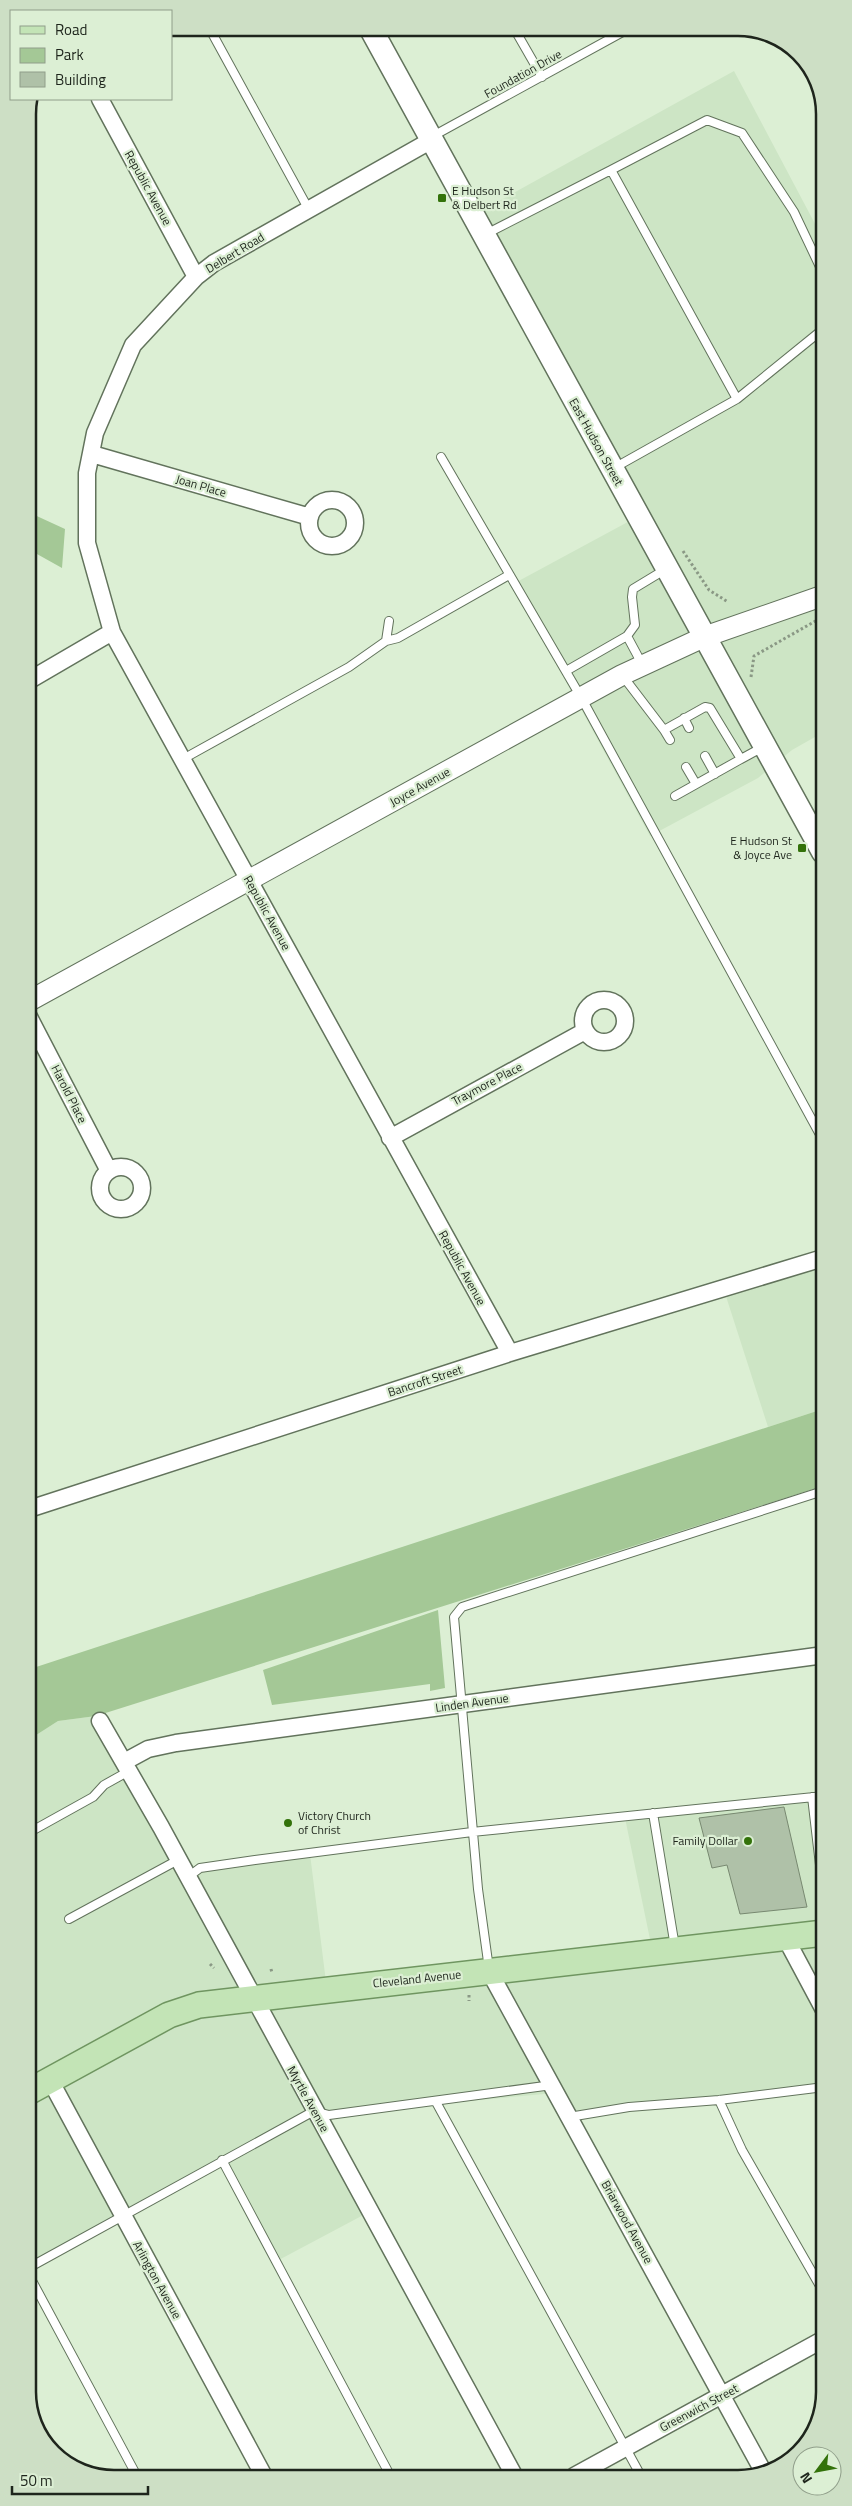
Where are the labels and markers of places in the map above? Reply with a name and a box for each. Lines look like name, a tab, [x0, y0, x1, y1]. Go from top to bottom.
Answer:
place label: E Hudson St & Delbert Rd	[452, 181, 516, 214]
marker: E Hudson St & Delbert Rd	[436, 192, 448, 204]
place label: E Hudson St & Joyce Ave	[730, 831, 793, 864]
marker: E Hudson St & Joyce Ave	[796, 842, 808, 854]
place label: Victory Church of Christ	[298, 1806, 371, 1839]
marker: Victory Church of Christ	[282, 1817, 294, 1829]
place label: Family Dollar	[672, 1831, 738, 1850]
marker: Family Dollar	[742, 1835, 754, 1847]

